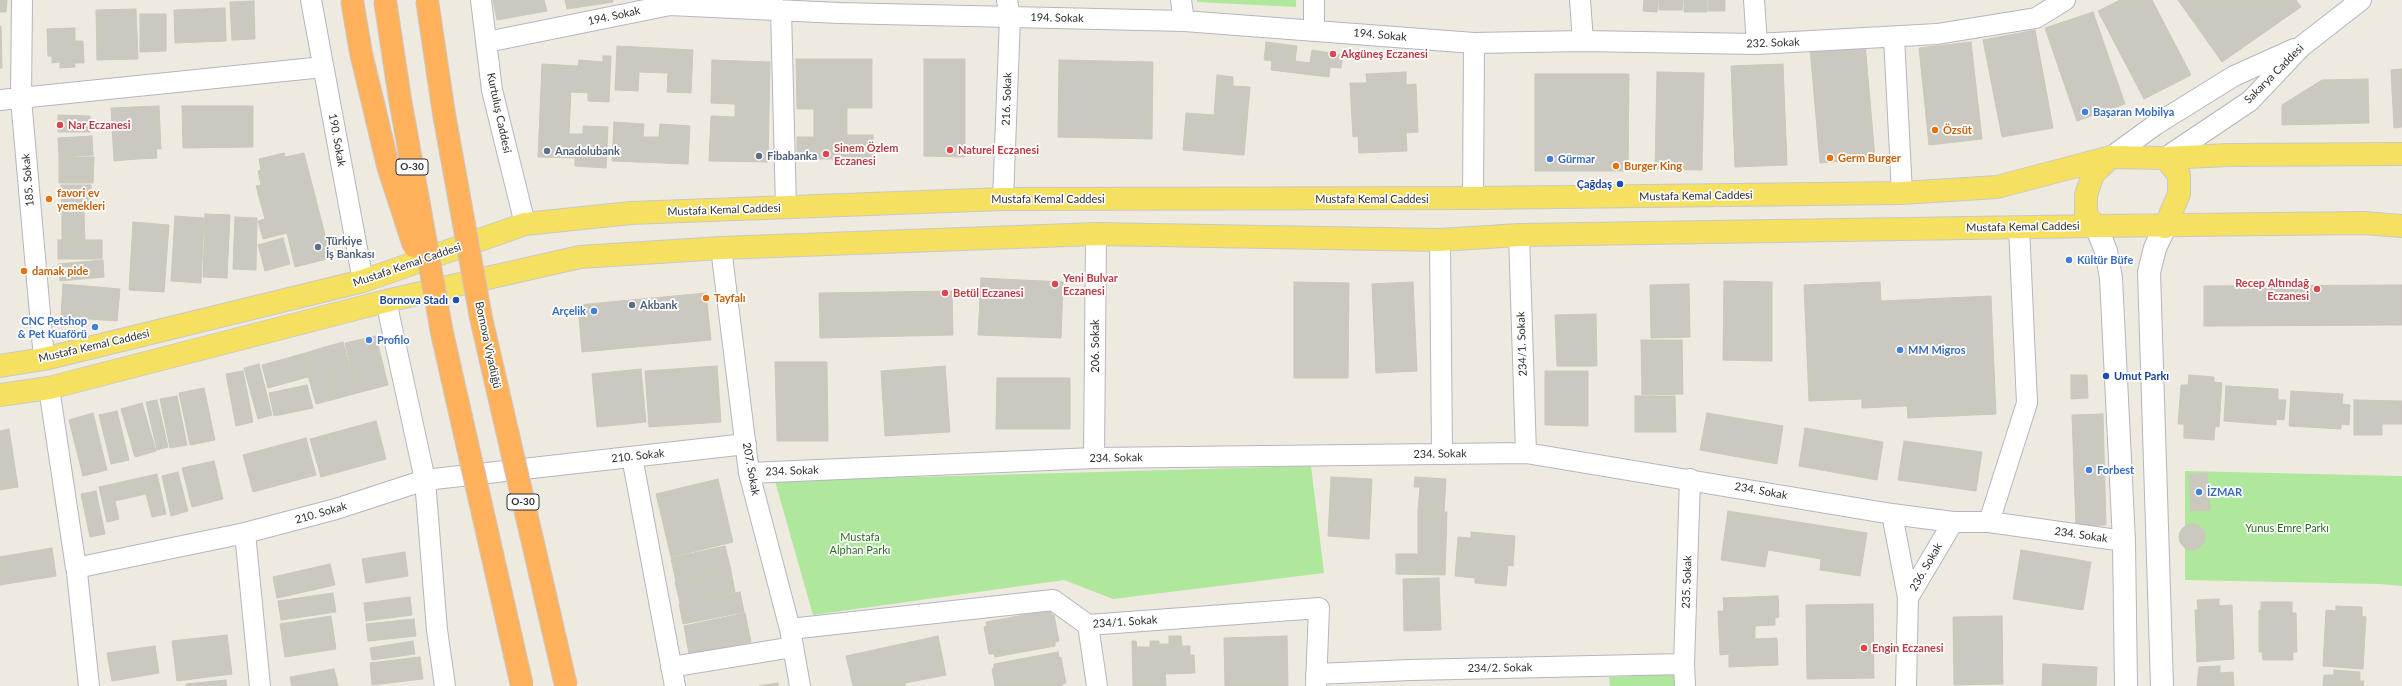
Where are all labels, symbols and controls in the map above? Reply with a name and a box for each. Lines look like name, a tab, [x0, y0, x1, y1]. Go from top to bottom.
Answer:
street label: 194. Sokak	[587, 4, 641, 28]
street label: 194. Sokak	[1030, 11, 1084, 25]
street label: 194. Sokak	[1353, 26, 1407, 44]
street label: 232. Sokak	[1746, 35, 1800, 51]
street label: Sakarya Caddesi	[2242, 42, 2306, 106]
place label: Akgüneş Eczanesi	[1341, 47, 1428, 61]
marker: Akgüneş Eczanesi	[1328, 49, 1338, 59]
street label: Kurtuluş Caddesi	[484, 72, 514, 154]
street label: 216. Sokak	[999, 72, 1015, 126]
place label: Başaran Mobilya	[2093, 105, 2174, 119]
marker: Başaran Mobilya	[2080, 107, 2090, 117]
street label: 190. Sokak	[326, 113, 348, 167]
place label: Nar Eczanesi	[68, 118, 130, 132]
marker: Nar Eczanesi	[55, 120, 65, 130]
place label: Özsüt	[1943, 123, 1972, 137]
marker: Özsüt	[1930, 125, 1940, 135]
place label: Sinem Özlem Eczanesi	[834, 141, 898, 167]
place label: Naturel Eczanesi	[958, 143, 1039, 157]
place label: Anadolubank	[555, 144, 620, 158]
marker: Naturel Eczanesi	[945, 145, 955, 155]
marker: Anadolubank	[542, 146, 552, 156]
place label: Fibabanka	[767, 149, 817, 163]
marker: Sinem Özlem Eczanesi	[821, 149, 831, 159]
marker: Fibabanka	[754, 151, 764, 161]
place label: Germ Burger	[1838, 151, 1901, 165]
place label: Gürmar	[1558, 152, 1595, 166]
street label: 185. Sokak	[19, 153, 37, 207]
marker: Germ Burger	[1825, 153, 1835, 163]
marker: Gürmar	[1545, 154, 1555, 164]
road number: O-30	[396, 159, 428, 175]
place label: Burger King	[1624, 159, 1682, 173]
marker: Burger King	[1611, 161, 1621, 171]
place label: Çağdaş	[1577, 177, 1612, 191]
marker: Çağdaş	[1615, 179, 1625, 189]
place label: favori ev yemekleri	[57, 186, 105, 212]
street label: Mustafa Kemal Caddesi	[1639, 188, 1753, 204]
street label: Mustafa Kemal Caddesi	[991, 192, 1105, 206]
street label: Mustafa Kemal Caddesi	[1315, 192, 1429, 206]
marker: favori ev yemekleri	[44, 194, 54, 204]
street label: Mustafa Kemal Caddesi	[667, 201, 781, 219]
street label: Mustafa Kemal Caddesi	[1966, 219, 2080, 235]
place label: Türkiye İş Bankası	[326, 234, 375, 260]
street label: Mustafa Kemal Caddesi	[351, 240, 463, 290]
marker: Türkiye İş Bankası	[313, 242, 323, 252]
place label: Kültür Büfe	[2077, 253, 2133, 267]
marker: Kültür Büfe	[2064, 255, 2074, 265]
place label: damak pide	[32, 264, 88, 278]
marker: damak pide	[19, 266, 29, 276]
place label: Yeni Bulvar Eczanesi	[1063, 271, 1118, 297]
place label: Recep Altındağ Eczanesi	[2235, 276, 2309, 302]
marker: Yeni Bulvar Eczanesi	[1050, 279, 1060, 289]
marker: Recep Altındağ Eczanesi	[2312, 284, 2322, 294]
place label: Betül Eczanesi	[953, 286, 1023, 300]
marker: Betül Eczanesi	[940, 288, 950, 298]
place label: Tayfalı	[714, 291, 746, 305]
place label: Bornova Stadı	[380, 293, 448, 307]
marker: Tayfalı	[701, 293, 711, 303]
marker: Bornova Stadı	[451, 295, 461, 305]
place label: Akbank	[640, 298, 677, 312]
street label: Bornova Viyadüğü	[472, 300, 504, 390]
marker: Akbank	[627, 300, 637, 310]
place label: Arçelik	[552, 304, 586, 318]
marker: Arçelik	[589, 306, 599, 316]
street label: 234/1. Sokak	[1514, 311, 1530, 377]
place label: CNC Petshop & Pet Kuaförü	[18, 314, 87, 340]
street label: 206. Sokak	[1088, 319, 1102, 373]
marker: CNC Petshop & Pet Kuaförü	[90, 322, 100, 332]
street label: Mustafa Kemal Caddesi	[37, 327, 151, 365]
place label: Profilo	[377, 333, 410, 347]
marker: Profilo	[364, 335, 374, 345]
place label: MM Migros	[1908, 343, 1965, 357]
marker: MM Migros	[1895, 345, 1905, 355]
place label: Umut Parkı	[2114, 369, 2169, 383]
marker: Umut Parkı	[2101, 371, 2111, 381]
street label: 207. Sokak	[740, 442, 762, 496]
street label: 210. Sokak	[611, 447, 665, 465]
street label: 234. Sokak	[1413, 447, 1467, 461]
street label: 234. Sokak	[1089, 451, 1143, 465]
street label: 234. Sokak	[765, 463, 819, 479]
place label: Forbest	[2097, 463, 2134, 477]
marker: Forbest	[2084, 465, 2094, 475]
street label: 234. Sokak	[1734, 480, 1788, 502]
place label: İZMAR	[2207, 485, 2242, 499]
marker: İZMAR	[2194, 487, 2204, 497]
road number: O-30	[507, 494, 539, 510]
street label: 210. Sokak	[294, 499, 348, 527]
park label: Yunus Emre Parkı	[2245, 521, 2329, 535]
street label: 234. Sokak	[2054, 525, 2108, 545]
park label: Mustafa Alphan Parkı	[830, 530, 890, 556]
street label: 236. Sokak	[1907, 541, 1945, 593]
street label: 235. Sokak	[1679, 555, 1695, 609]
street label: 234/1. Sokak	[1092, 613, 1158, 631]
place label: Engin Eczanesi	[1872, 641, 1944, 655]
marker: Engin Eczanesi	[1859, 643, 1869, 653]
street label: 234/2. Sokak	[1468, 661, 1532, 675]

